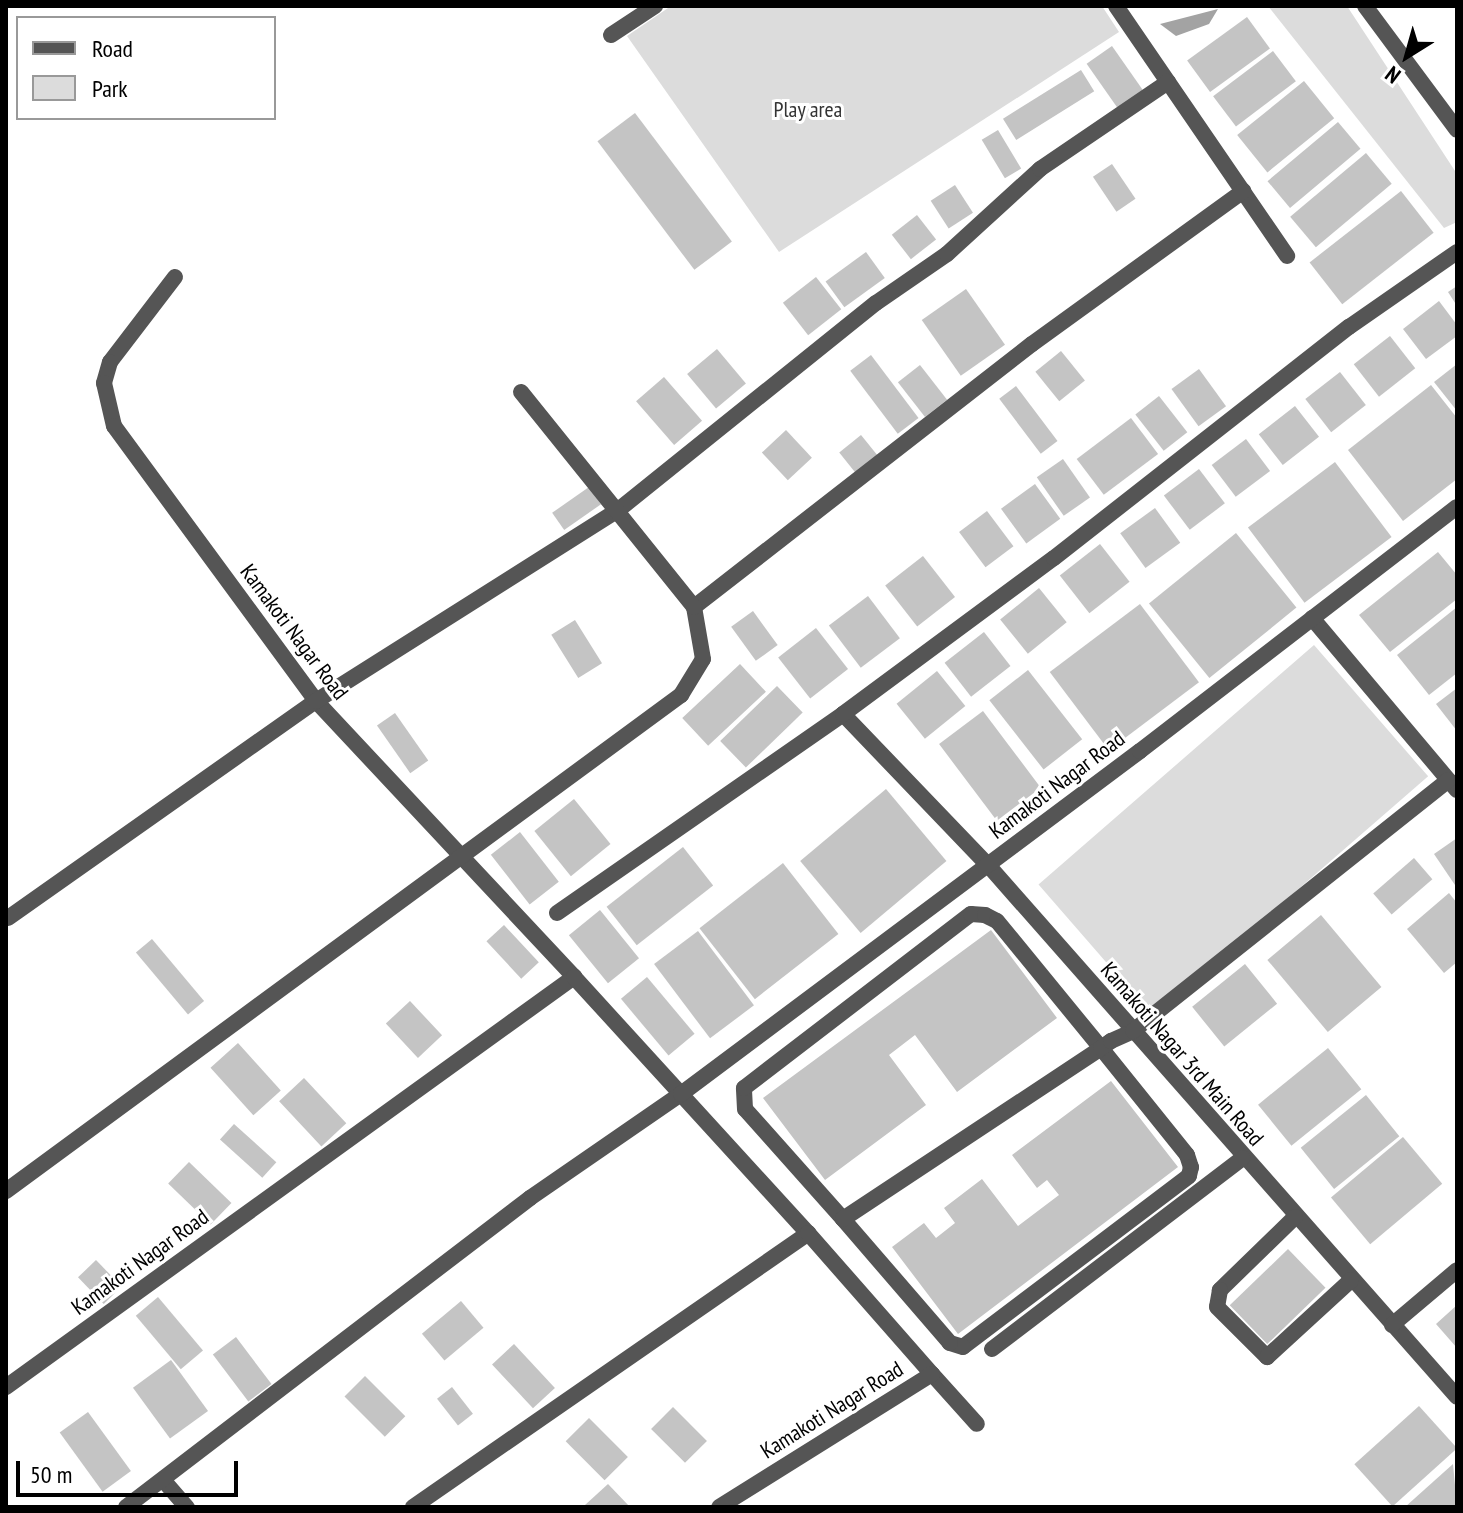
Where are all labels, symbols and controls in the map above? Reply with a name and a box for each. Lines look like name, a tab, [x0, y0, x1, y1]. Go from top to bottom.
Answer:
legend	[16, 16, 276, 120]
north arrow	[1367, 16, 1447, 96]
text: Road	[92, 33, 133, 64]
text: N	[1379, 60, 1406, 90]
text: Park	[92, 73, 128, 104]
park label: Play area	[773, 97, 843, 123]
street label: Kamakoti Nagar Road	[234, 559, 354, 705]
street label: Kamakoti Nagar Road	[984, 725, 1130, 845]
street label: Kamakoti Nagar 3rd Main Road	[1095, 957, 1269, 1151]
street label: Kamakoti Nagar Road	[66, 1203, 214, 1321]
street label: Kamakoti Nagar Road	[756, 1356, 908, 1464]
scale bar	[20, 1445, 242, 1495]
text: 50 m	[30, 1459, 72, 1490]

